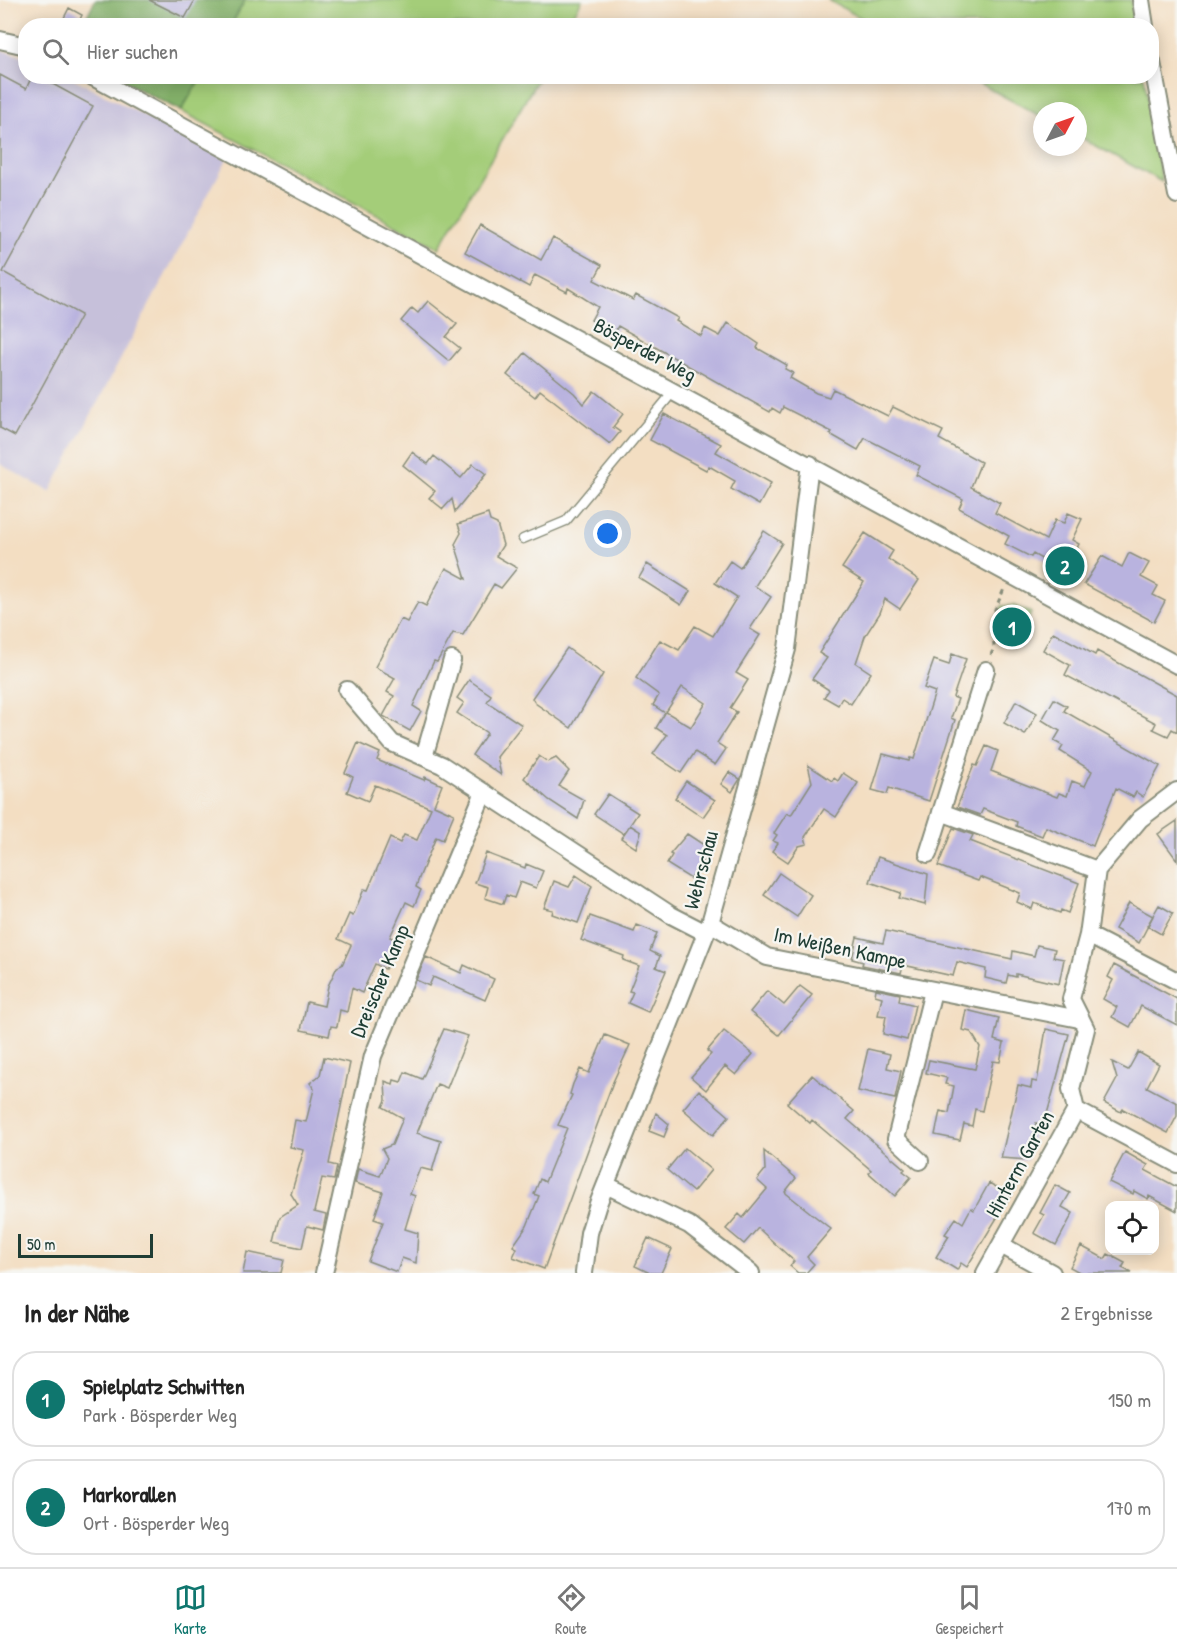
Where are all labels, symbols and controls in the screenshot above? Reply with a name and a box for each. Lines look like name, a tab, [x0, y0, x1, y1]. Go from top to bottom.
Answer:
search box	[18, 18, 1159, 84]
icon: search	[39, 35, 72, 68]
text: Hier suchen	[87, 36, 178, 66]
north arrow	[1033, 102, 1087, 156]
street label: Bösperder Weg	[589, 310, 702, 389]
your location	[593, 519, 622, 548]
pin: 2	[1046, 544, 1084, 588]
pin: 1	[992, 604, 1032, 650]
street label: Wehrschau	[676, 827, 725, 912]
street label: Im Weißen Kampe	[771, 919, 909, 976]
street label: Dreischer Kamp	[343, 920, 416, 1042]
street label: Hinterm Garten	[978, 1105, 1061, 1223]
map controls	[1105, 1201, 1159, 1255]
button: locate	[1105, 1201, 1159, 1255]
scale bar	[18, 1231, 153, 1258]
text: 50 m	[27, 1233, 56, 1255]
text: In der Nähe	[24, 1295, 130, 1330]
text: 2 Ergebnisse	[1061, 1299, 1153, 1326]
text: Spielplatz Schwitten	[83, 1371, 245, 1401]
text: 1	[42, 1386, 49, 1413]
text: 150 m	[1108, 1386, 1151, 1413]
text: Park · Bösperder Weg	[83, 1401, 237, 1428]
text: Markorallen	[83, 1479, 176, 1509]
text: 2	[41, 1494, 50, 1521]
text: 170 m	[1107, 1494, 1151, 1521]
text: Ort · Bösperder Weg	[83, 1509, 229, 1536]
tab: Karte	[174, 1581, 207, 1639]
tab: Route	[555, 1581, 588, 1639]
tab: Gespeichert	[935, 1581, 1003, 1639]

